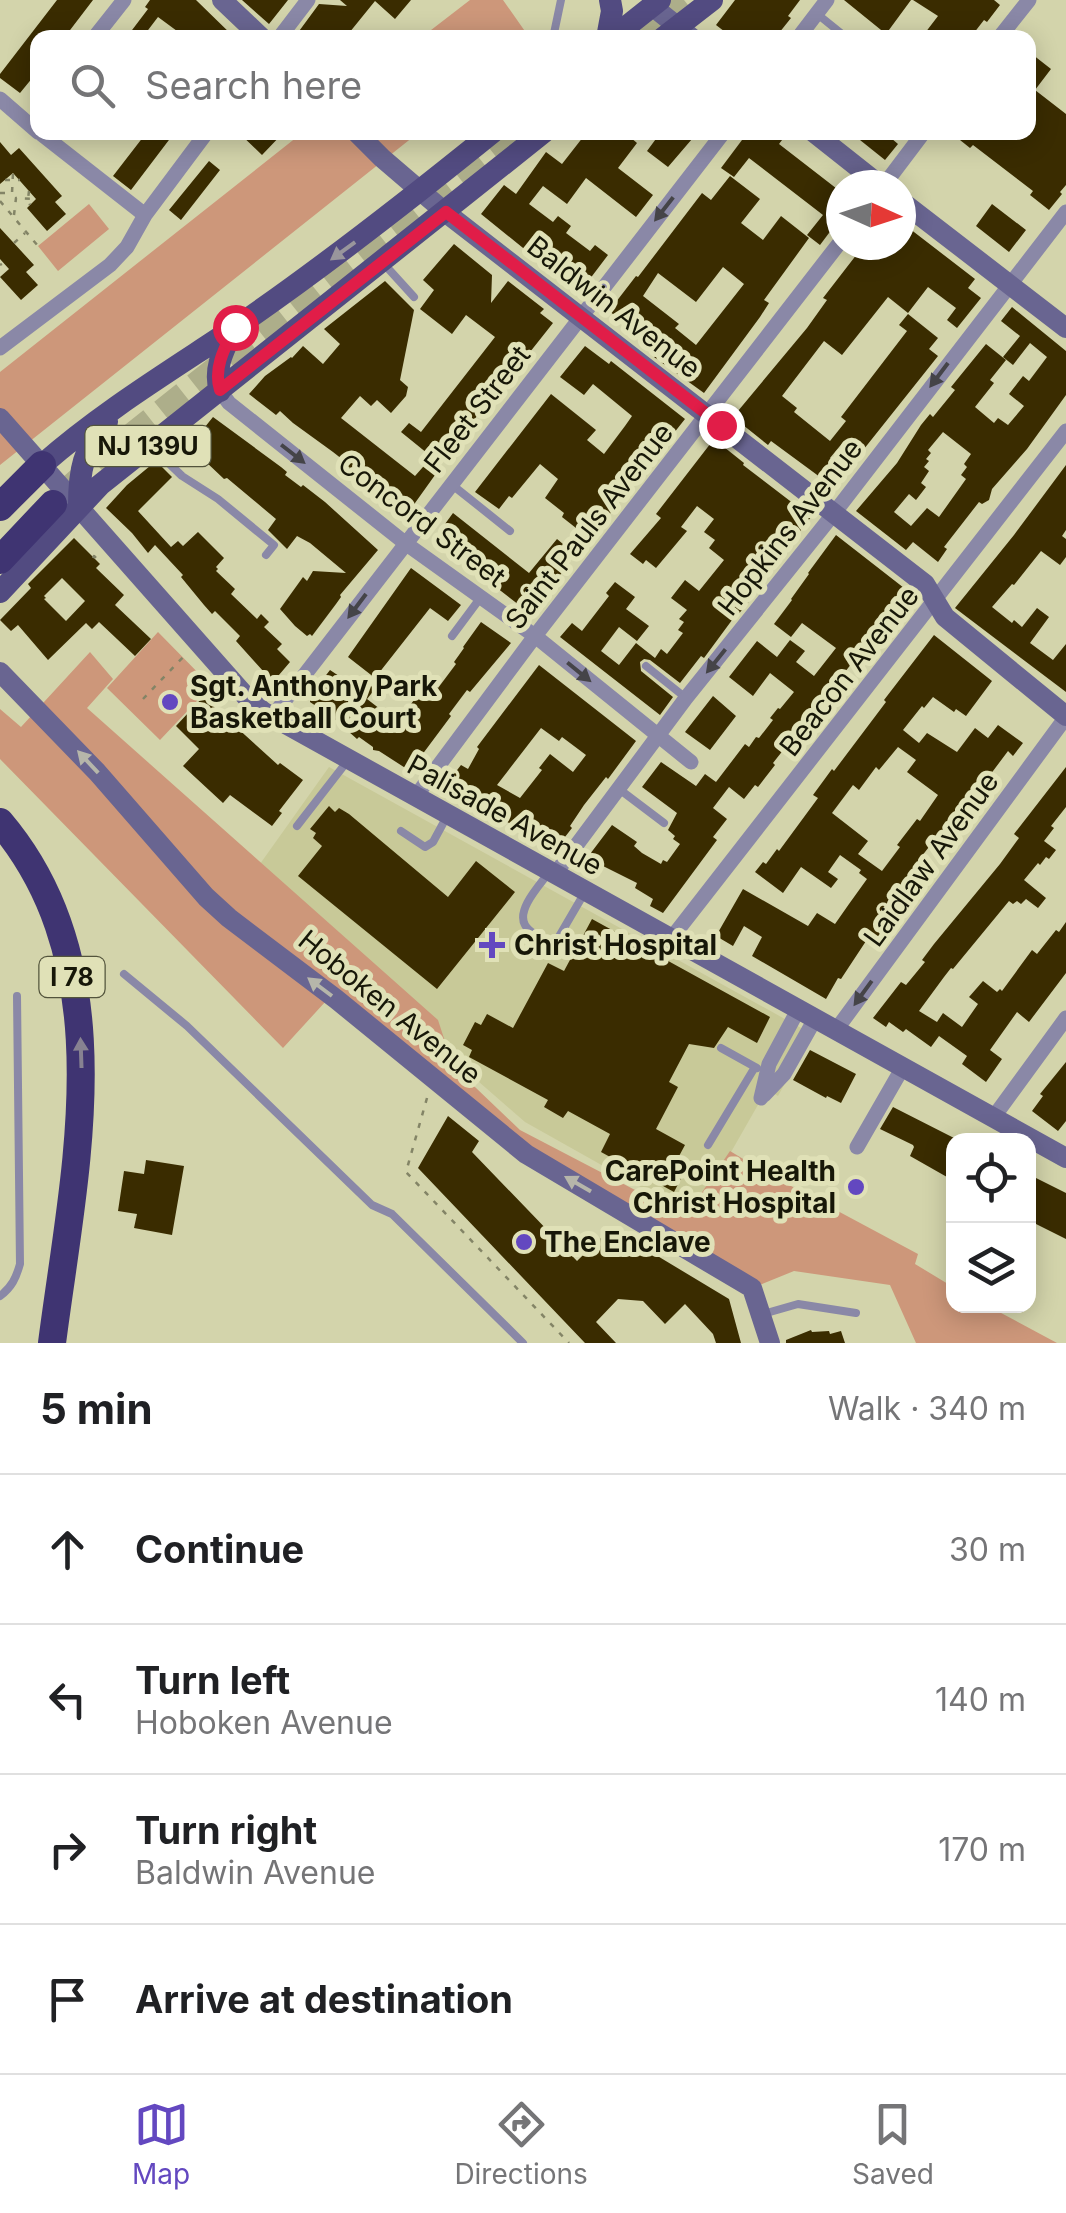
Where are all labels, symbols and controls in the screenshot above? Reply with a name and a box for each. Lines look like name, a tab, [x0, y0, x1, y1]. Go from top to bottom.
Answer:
search box	[30, 30, 1036, 140]
icon: search	[65, 58, 120, 113]
text: Search here	[145, 62, 362, 108]
north arrow	[826, 170, 916, 260]
one-way arrow	[654, 197, 675, 222]
street label: Baldwin Avenue	[521, 229, 707, 385]
one-way arrow	[330, 240, 356, 260]
route start	[213, 305, 259, 351]
street label: Fleet Street	[417, 339, 537, 479]
one-way arrow	[930, 362, 950, 388]
route end	[699, 403, 745, 449]
street label: Saint Pauls Avenue	[498, 416, 680, 636]
road number: NJ 139U	[86, 426, 210, 466]
street label: Hopkins Avenue	[711, 432, 869, 622]
one-way arrow	[281, 443, 306, 464]
street label: Concord Street	[332, 446, 512, 594]
street label: Beacon Avenue	[772, 579, 926, 763]
one-way arrow	[348, 593, 368, 619]
one-way arrow	[706, 648, 727, 674]
one-way arrow	[567, 661, 592, 682]
place label: Sgt. Anthony Park Basketball Court	[190, 669, 438, 735]
marker: Sgt. Anthony Park Basketball Court	[159, 691, 181, 713]
street label: Palisade Avenue	[402, 747, 608, 883]
one-way arrow	[77, 750, 100, 774]
street label: Laidlaw Avenue	[856, 765, 1006, 953]
street label: Hoboken Avenue	[292, 923, 488, 1091]
place label: Christ Hospital	[514, 928, 717, 962]
marker: Christ Hospital	[479, 932, 505, 958]
road number: I 78	[40, 957, 104, 997]
one-way arrow	[307, 978, 333, 998]
one-way arrow	[854, 980, 873, 1006]
one-way arrow	[73, 1037, 89, 1069]
map controls	[946, 1133, 1036, 1313]
button: locate	[946, 1133, 1036, 1223]
place label: CarePoint Health Christ Hospital	[605, 1154, 836, 1220]
one-way arrow	[563, 1176, 592, 1193]
marker: CarePoint Health Christ Hospital	[845, 1176, 867, 1198]
button: layers	[946, 1223, 1036, 1313]
place label: The Enclave	[544, 1225, 711, 1259]
marker: The Enclave	[513, 1231, 535, 1253]
text: 5 min	[40, 1383, 153, 1434]
text: Walk · 340 m	[828, 1389, 1026, 1428]
icon: ahead	[40, 1522, 95, 1577]
text: Continue	[135, 1526, 304, 1572]
text: 30 m	[949, 1530, 1026, 1569]
text: Turn left	[135, 1657, 290, 1703]
icon: left	[40, 1672, 95, 1727]
text: 140 m	[935, 1680, 1026, 1719]
text: Hoboken Avenue	[135, 1703, 393, 1742]
text: Turn right	[135, 1807, 317, 1853]
icon: right	[40, 1822, 95, 1877]
text: 170 m	[938, 1830, 1026, 1869]
text: Baldwin Avenue	[135, 1853, 376, 1892]
icon: arrive	[40, 1972, 95, 2027]
text: Arrive at destination	[135, 1976, 513, 2022]
tab: Map	[132, 2097, 190, 2191]
tab: Directions	[454, 2097, 588, 2191]
tab: Saved	[852, 2097, 934, 2191]

